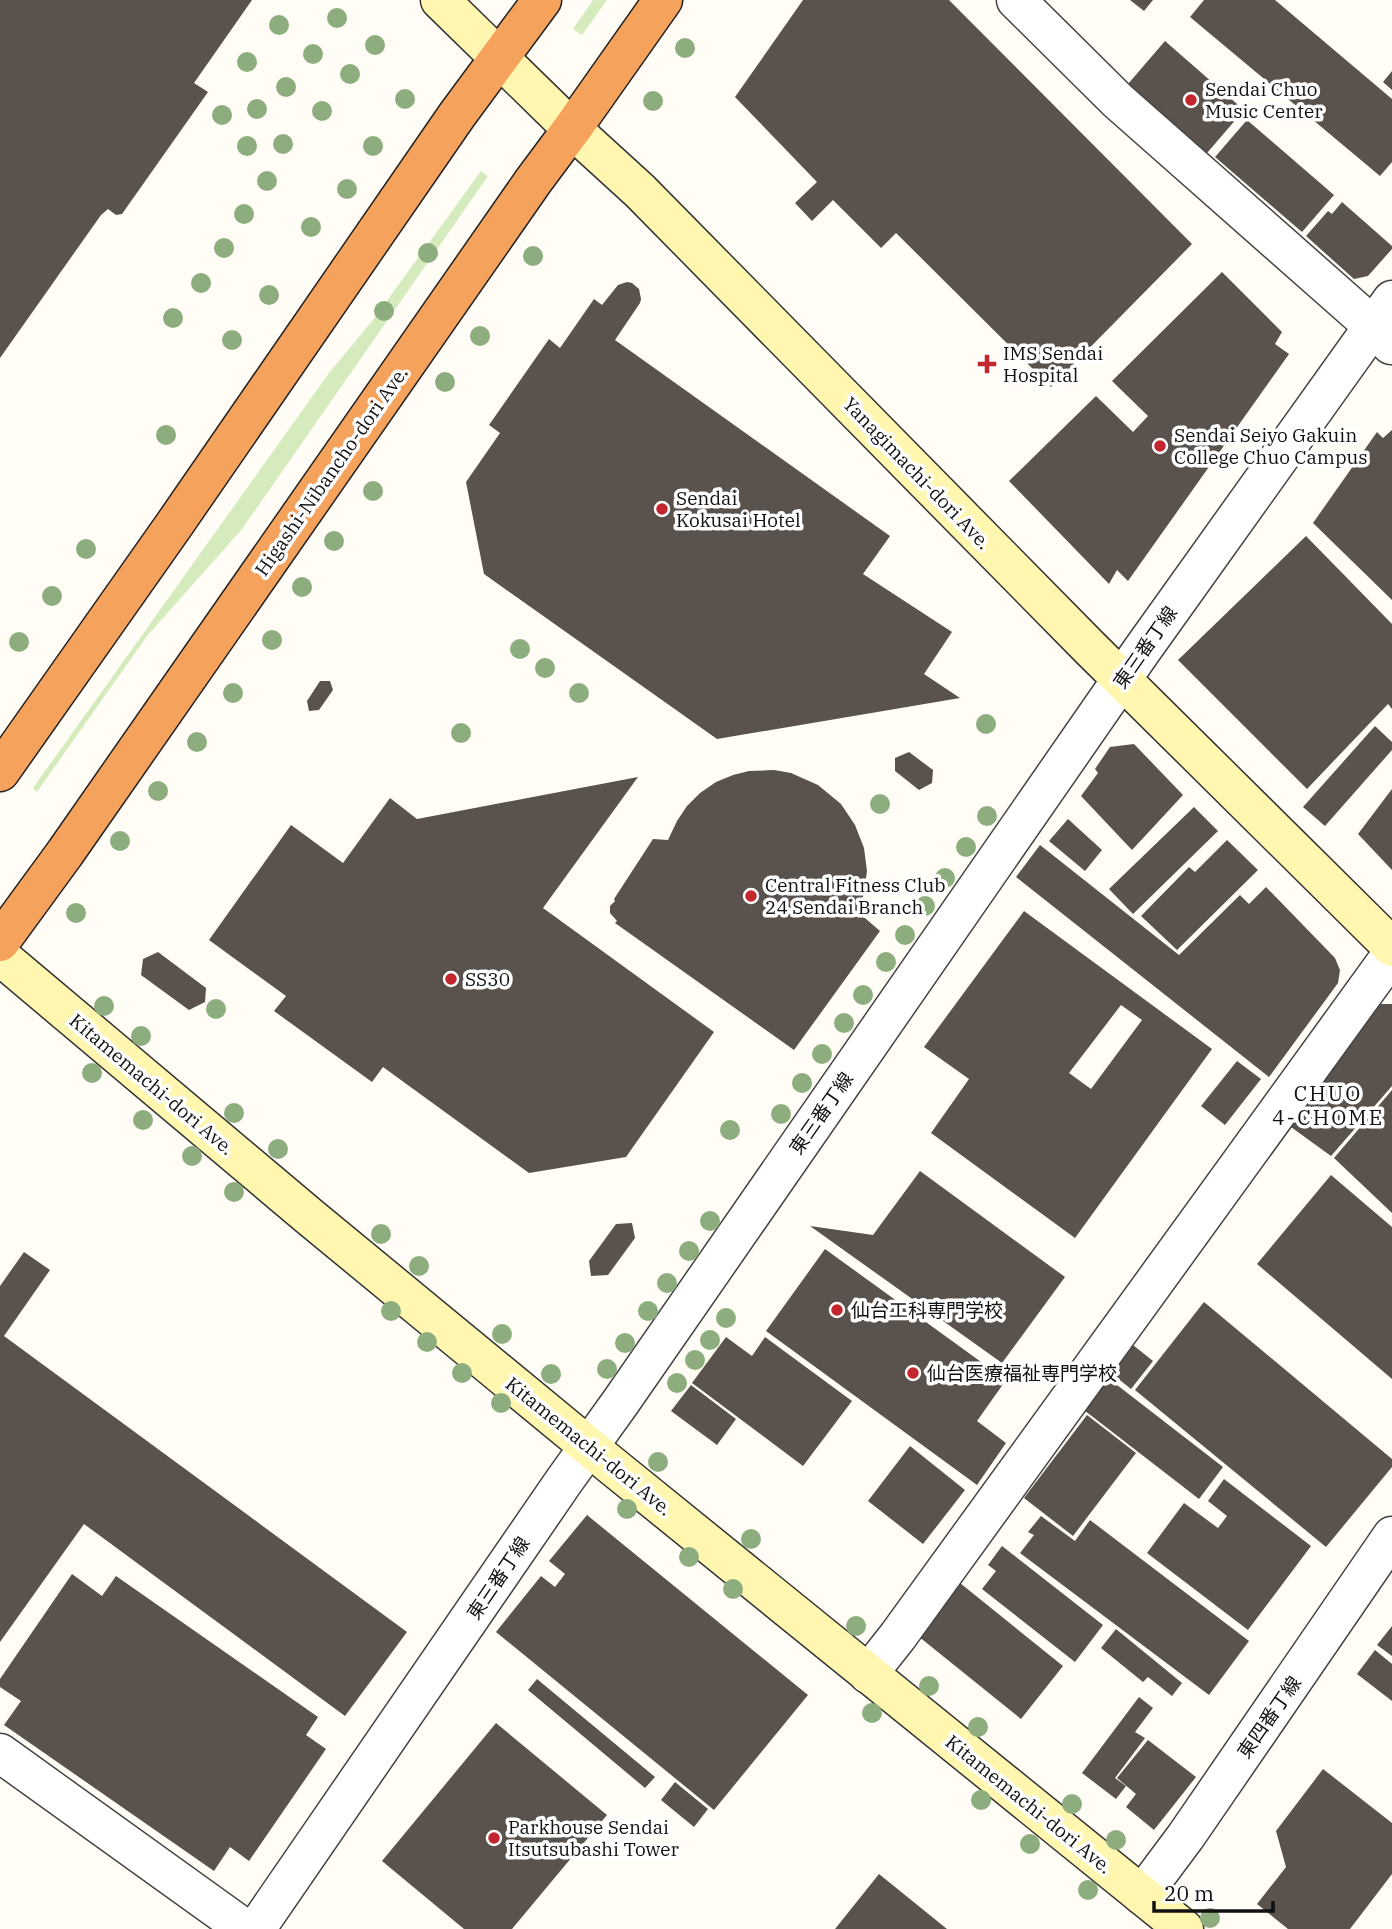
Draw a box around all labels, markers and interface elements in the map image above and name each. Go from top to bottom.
place label: Sendai Chuo Music Center [1205,77,1323,123]
marker: Sendai Chuo Music Center [1183,92,1199,108]
place label: IMS Sendai Hospital [1003,341,1103,387]
marker: IMS Sendai Hospital [977,354,997,374]
street label: Higashi-Nibancho-dori Ave. [249,362,413,580]
street label: Yanagimachi-dori Ave. [838,392,996,554]
place label: Sendai Seiyo Gakuin College Chuo Campus [1174,423,1368,469]
marker: Sendai Seiyo Gakuin College Chuo Campus [1152,438,1168,454]
place label: Sendai Kokusai Hotel [676,486,801,532]
marker: Sendai Kokusai Hotel [654,501,670,517]
street label: 東三番丁線 [1108,601,1182,693]
place label: Central Fitness Club 24 Sendai Branch [765,873,946,919]
marker: Central Fitness Club 24 Sendai Branch [743,888,759,904]
place label: SS30 [465,967,510,991]
marker: SS30 [443,971,459,987]
street label: Kitamemachi-dori Ave. [65,1008,239,1160]
street label: 東三番丁線 [784,1067,858,1159]
district label: CHUO 4-CHOME [1272,1079,1384,1131]
place label: 仙台工科専門学校 [851,1298,1003,1322]
marker: 仙台工科専門学校 [829,1302,845,1318]
place label: 仙台医療福祉専門学校 [927,1361,1117,1385]
marker: 仙台医療福祉専門学校 [905,1365,921,1381]
street label: Kitamemachi-dori Ave. [501,1371,677,1521]
street label: 東三番丁線 [461,1532,535,1624]
street label: 東四番丁線 [1232,1671,1306,1763]
street label: Kitamemachi-dori Ave. [941,1729,1117,1879]
place label: Parkhouse Sendai Itsutsubashi Tower [508,1815,679,1861]
marker: Parkhouse Sendai Itsutsubashi Tower [486,1830,502,1846]
scale bar [1154,1870,1273,1914]
text: 20 m [1164,1879,1214,1907]

